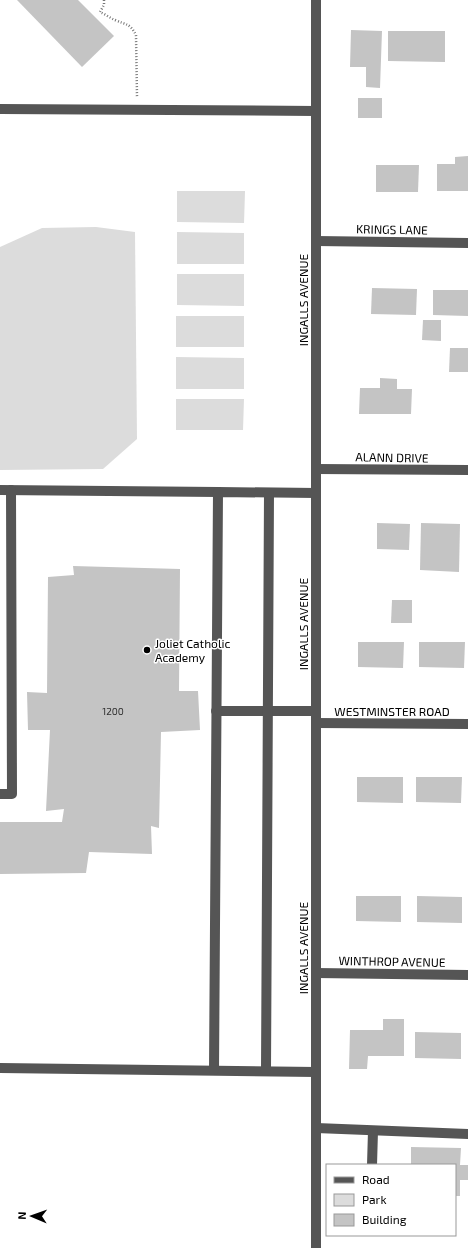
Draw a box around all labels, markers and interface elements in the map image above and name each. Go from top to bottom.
street label: KRINGS LANE [356,221,428,237]
street label: INGALLS AVENUE [296,254,310,346]
street label: ALANN DRIVE [355,449,429,465]
street label: INGALLS AVENUE [296,578,310,670]
place label: Joliet Catholic Academy [155,636,230,664]
marker: Joliet Catholic Academy [142,645,152,655]
street label: WESTMINSTER ROAD [334,704,450,718]
house number: 1200 [102,705,124,717]
street label: INGALLS AVENUE [296,902,310,994]
street label: WINTHROP AVENUE [338,953,446,969]
legend [326,1164,456,1236]
text: Road [362,1172,390,1186]
text: Park [362,1192,387,1206]
north arrow [12,1196,52,1236]
text: N [15,1211,28,1220]
text: Building [362,1212,407,1226]

